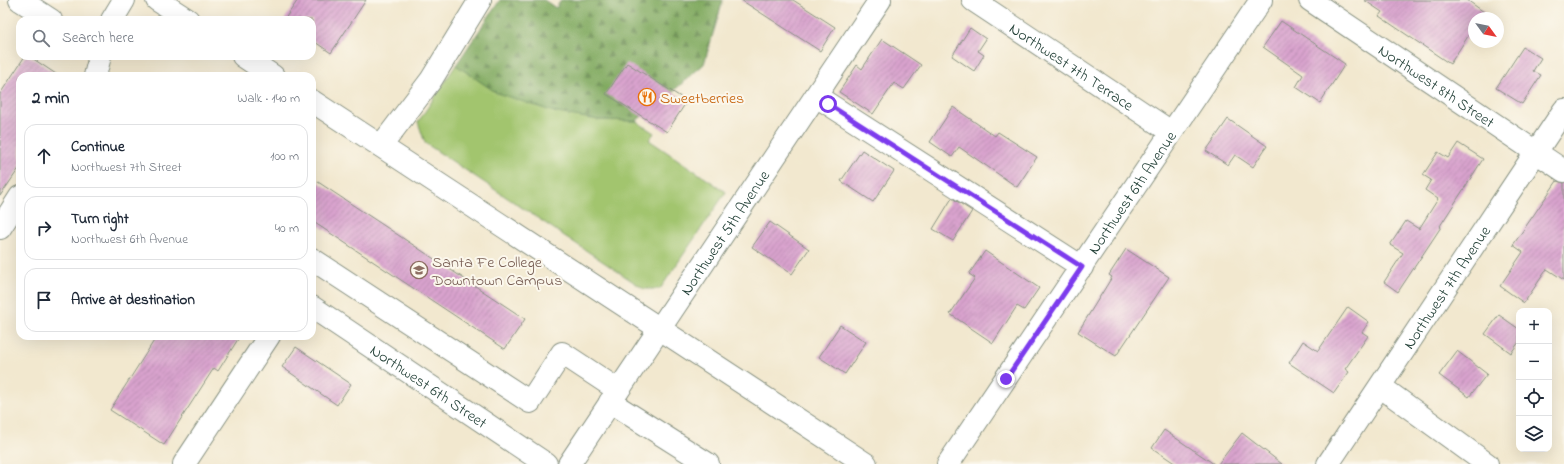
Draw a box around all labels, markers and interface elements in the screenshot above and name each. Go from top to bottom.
north arrow [1468,12,1504,48]
search box [16,16,316,60]
street label: Northwest 7th Terrace [1004,17,1139,118]
icon: search [30,27,52,49]
text: Search here [62,27,134,49]
street label: Northwest 8th Street [1373,39,1499,135]
text: 2 min [32,86,69,111]
restaurant icon: Sweetberries [637,87,657,107]
place label: Sweetberries [660,87,744,111]
text: Walk · 140 m [237,89,300,108]
route start [819,95,837,113]
street label: Northwest 6th Avenue [1083,126,1184,260]
text: Continue [71,136,125,158]
icon: ahead [33,145,55,167]
text: 100 m [270,147,299,166]
text: Northwest 7th Street [71,158,182,177]
street label: Northwest 5th Avenue [675,165,777,301]
text: Turn right [71,208,129,230]
icon: right [33,217,55,239]
text: 40 m [275,219,299,238]
street label: Northwest 7th Avenue [1398,221,1498,354]
text: Northwest 6th Avenue [71,230,188,249]
place label: Santa Fe College Downtown Campus [431,251,562,293]
school or university icon: Santa Fe College Downtown Campus [409,260,429,280]
icon: arrive [33,289,55,311]
text: Arrive at destination [71,289,195,311]
map controls [1516,308,1552,452]
button: + [1516,308,1552,344]
street label: Northwest 6th Street [364,339,492,436]
button: − [1516,344,1552,380]
route end [997,370,1015,388]
button: locate [1516,380,1552,416]
button: layers [1516,416,1552,452]

